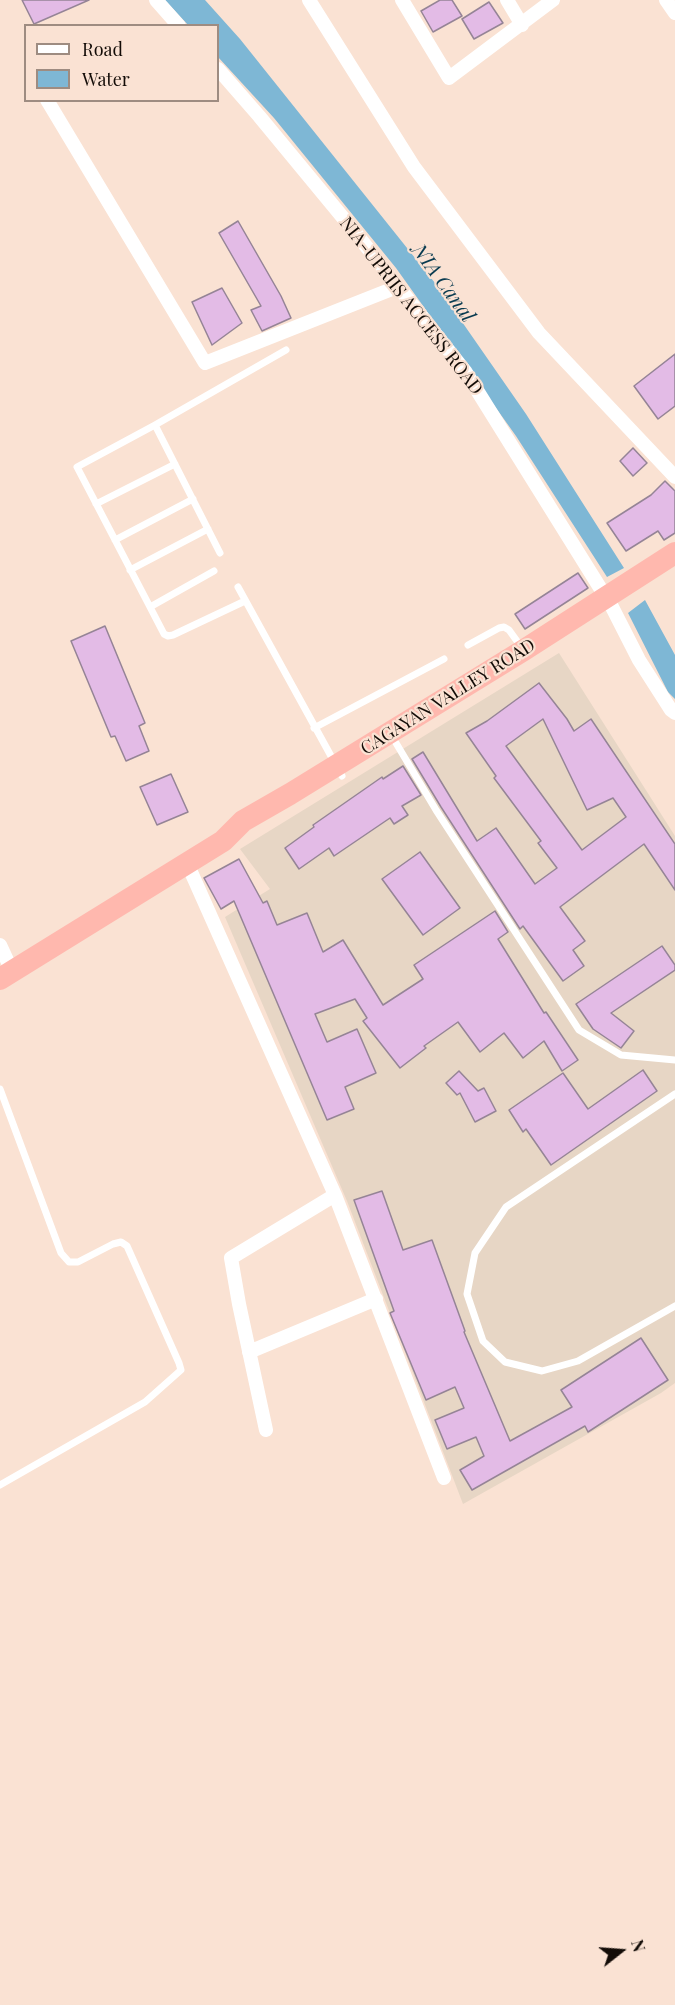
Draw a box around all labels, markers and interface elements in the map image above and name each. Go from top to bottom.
legend [24,24,219,102]
text: Road [82,37,123,61]
text: Water [82,67,130,91]
street label: NIA-UPRIIS ACCESS ROAD [335,213,487,399]
water label: NIA Canal [406,239,480,327]
street label: CAGAYAN VALLEY ROAD [357,634,539,760]
north arrow [591,1921,651,1981]
text: N [627,1937,650,1954]

